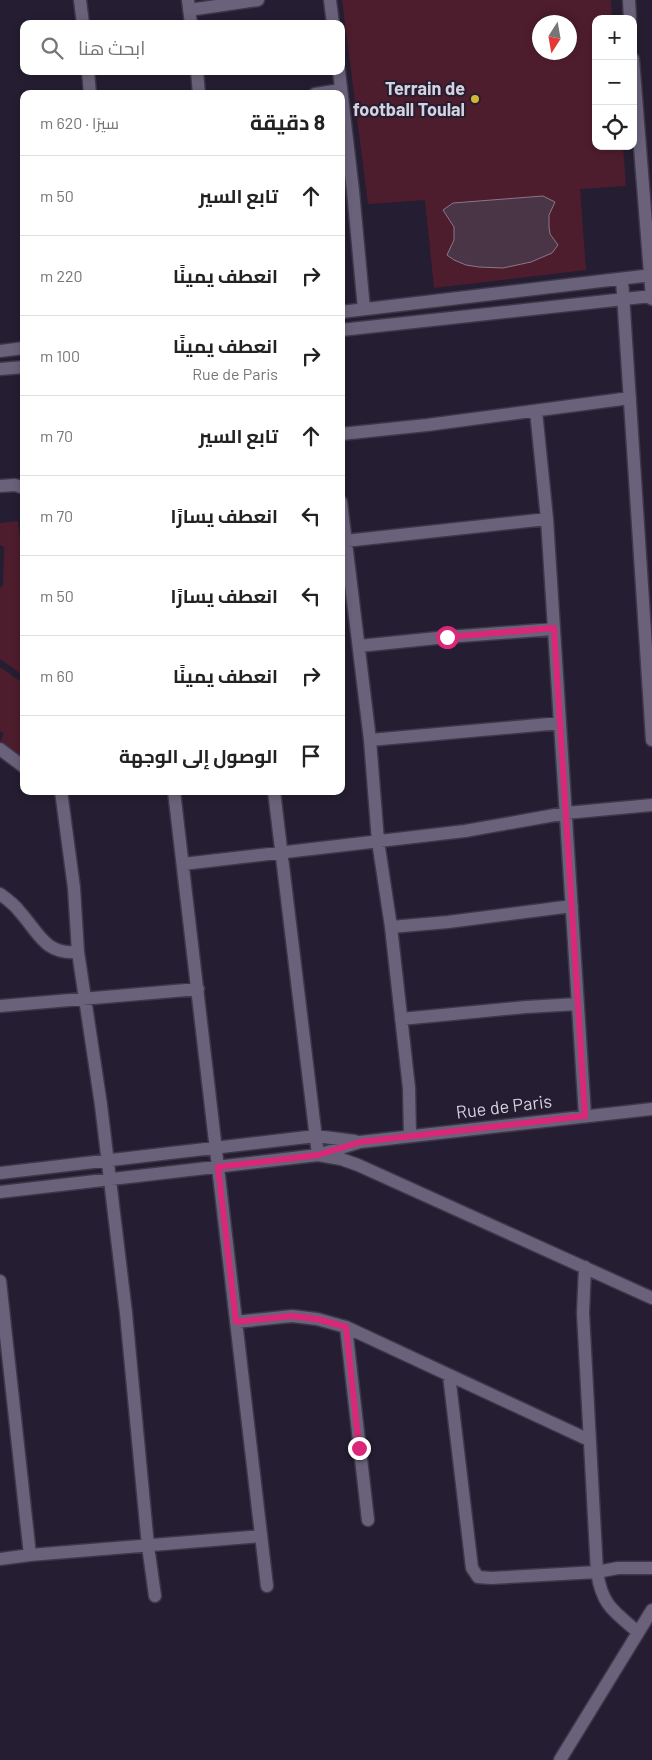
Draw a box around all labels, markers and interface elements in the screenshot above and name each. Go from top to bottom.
north arrow [532,15,577,60]
map controls [592,15,637,150]
button: + [592,15,637,60]
search box [20,20,345,75]
icon: search [38,34,66,62]
text: ابحث هنا [78,36,145,59]
button: − [592,60,637,105]
place label: Terrain de football Toulal [353,77,465,120]
marker: Terrain de football Toulal [469,93,481,105]
button: locate [592,105,637,150]
text: 8 دقيقة [250,109,325,134]
text: سيرًا · 620 m [40,113,119,132]
icon: ahead [297,182,325,210]
text: تابع السير [199,184,278,207]
text: 50 m [40,186,74,205]
icon: right [297,262,325,290]
text: انعطف يمينًا [173,264,278,287]
text: 220 m [40,266,83,285]
text: انعطف يمينًا [173,334,278,357]
icon: right [297,342,325,370]
text: 100 m [40,346,80,365]
text: Rue de Paris [192,364,278,383]
icon: ahead [297,422,325,450]
text: تابع السير [199,424,278,447]
text: 70 m [40,426,73,445]
icon: left [297,502,325,530]
text: انعطف يسارًا [171,504,278,527]
text: 70 m [40,506,73,525]
icon: left [297,582,325,610]
text: انعطف يسارًا [171,584,278,607]
text: 50 m [40,586,74,605]
route start [436,626,459,649]
icon: right [297,662,325,690]
text: انعطف يمينًا [173,664,278,687]
text: 60 m [40,666,74,685]
icon: arrive [297,742,325,770]
text: الوصول إلى الوجهة [119,744,278,767]
street label: Rue de Paris [455,1089,553,1123]
route end [348,1437,371,1460]

